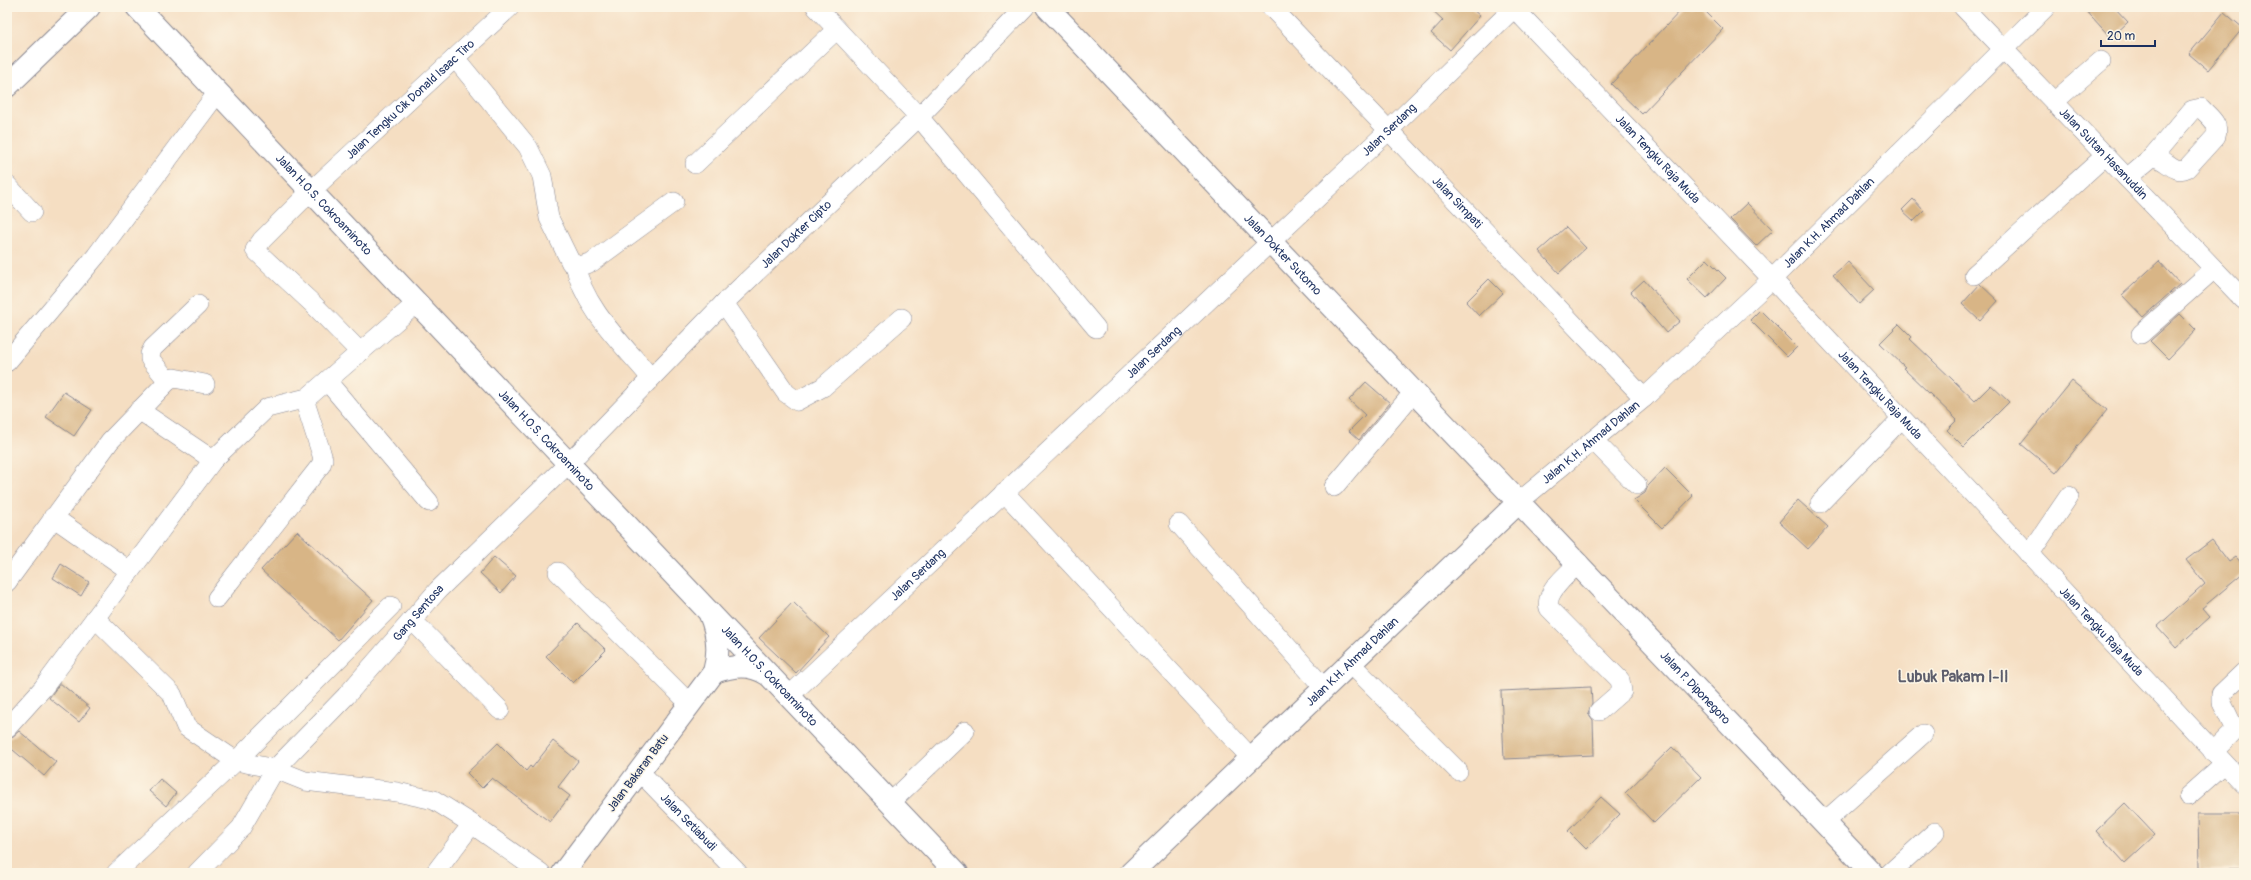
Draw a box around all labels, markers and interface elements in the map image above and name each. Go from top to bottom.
scale bar [2101,22,2155,48]
text: 20 m [2107,29,2136,44]
street label: Jalan Tengku Cik Donald Isaac Tiro [343,36,478,162]
street label: Jalan Serdang [1359,100,1419,159]
street label: Jalan Sultan Hasanuddin [2056,104,2151,203]
street label: Jalan Tengku Raja Muda [1612,112,1704,207]
street label: Jalan H.O.S. Cokroaminoto [272,151,376,259]
street label: Jalan Simpati [1429,173,1486,232]
street label: Jalan K.H. Ahmad Dahlan [1780,174,1878,271]
street label: Jalan Dokter Cipto [758,197,835,271]
street label: Jalan Dokter Sutomo [1241,211,1325,299]
street label: Jalan Serdang [1123,323,1184,382]
street label: Jalan Tengku Raja Muda [1835,347,1926,443]
street label: Jalan H.O.S. Cokroaminoto [495,386,598,494]
street label: Jalan K.H. Ahmad Dahlan [1539,397,1643,487]
street label: Jalan Serdang [887,545,948,604]
street label: Gang Sentosa [389,581,447,644]
street label: Jalan Tengku Raja Muda [2056,584,2147,679]
street label: Jalan K.H. Ahmad Dahlan [1303,614,1402,709]
street label: Jalan H.O.S. Cokroaminoto [718,622,821,730]
street label: Jalan P. Diponegoro [1657,648,1734,728]
district label: Lubuk Pakam I-II [1898,667,2008,687]
street label: Jalan Bakaran Batu [604,731,672,815]
street label: Jalan Setiabudi [657,790,720,854]

